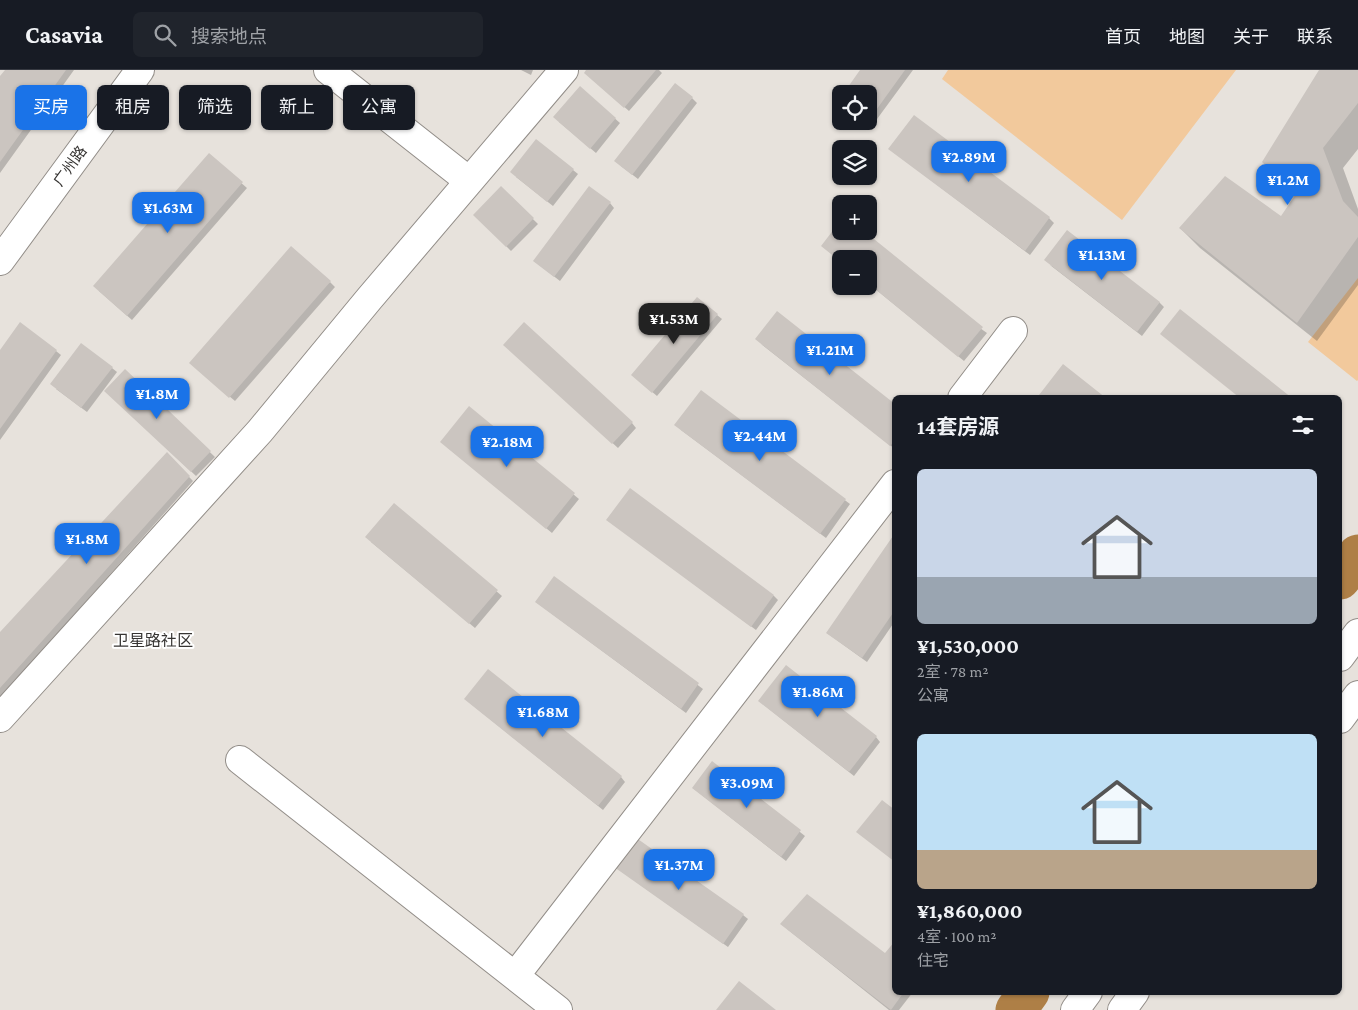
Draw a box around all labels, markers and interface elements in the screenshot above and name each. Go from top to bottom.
search box [133,12,483,57]
text: Casavia [25,21,103,48]
icon: search [151,21,179,49]
text: 搜索地点 [191,26,267,47]
text: 首页 [1105,27,1141,47]
text: 地图 [1169,27,1205,47]
text: 关于 [1233,27,1269,47]
text: 联系 [1297,27,1333,47]
chip: 买房 [15,85,87,130]
chip: 租房 [97,85,169,130]
chip: 筛选 [179,85,251,130]
chip: 新上 [261,85,333,130]
chip: 公寓 [343,85,415,130]
map controls [832,85,877,295]
button: locate [832,85,877,130]
button: layers [832,140,877,185]
pin: ¥2.89M [928,140,1010,183]
street label: 广州路 [49,143,90,189]
text: ¥2.89M [942,148,996,165]
pin: ¥1.2M [1253,164,1323,206]
text: ¥1.2M [1267,171,1309,188]
pin: ¥1.63M [127,191,209,234]
button: + [832,195,877,240]
text: ¥1.63M [143,199,193,216]
pin: ¥1.13M [1061,238,1143,281]
text: ¥1.13M [1078,246,1126,263]
button: − [832,250,877,295]
pin: ¥1.53M [633,302,715,345]
text: ¥1.53M [650,310,698,327]
pin: ¥1.21M [789,334,871,376]
text: ¥1.21M [806,341,854,358]
pin: ¥1.8M [122,378,192,420]
text: ¥1.8M [136,385,178,402]
icon: filters [1289,411,1317,439]
text: 14套房源 [917,415,999,439]
pin: ¥2.44M [719,420,801,462]
pin: ¥2.18M [466,426,548,468]
text: ¥2.44M [734,427,786,444]
text: ¥2.18M [482,433,532,450]
icon: home [1072,502,1162,592]
pin: ¥1.8M [52,522,122,565]
text: ¥1.8M [66,530,108,547]
district label: 卫星路社区 [113,632,193,649]
text: ¥1,530,000 [917,634,1019,658]
text: 2室 · 78 m² [917,663,989,680]
pin: ¥1.86M [777,676,859,718]
text: ¥1.86M [792,683,844,700]
text: 公寓 [917,687,949,704]
pin: ¥1.68M [502,696,584,738]
text: ¥1.68M [517,703,569,720]
pin: ¥3.09M [706,766,788,809]
icon: home [1072,767,1162,857]
text: ¥3.09M [721,774,773,791]
pin: ¥1.37M [638,848,720,891]
text: ¥1.37M [655,856,703,873]
text: ¥1,860,000 [917,899,1023,923]
text: 4室 · 100 m² [917,928,997,945]
text: 住宅 [917,952,949,969]

